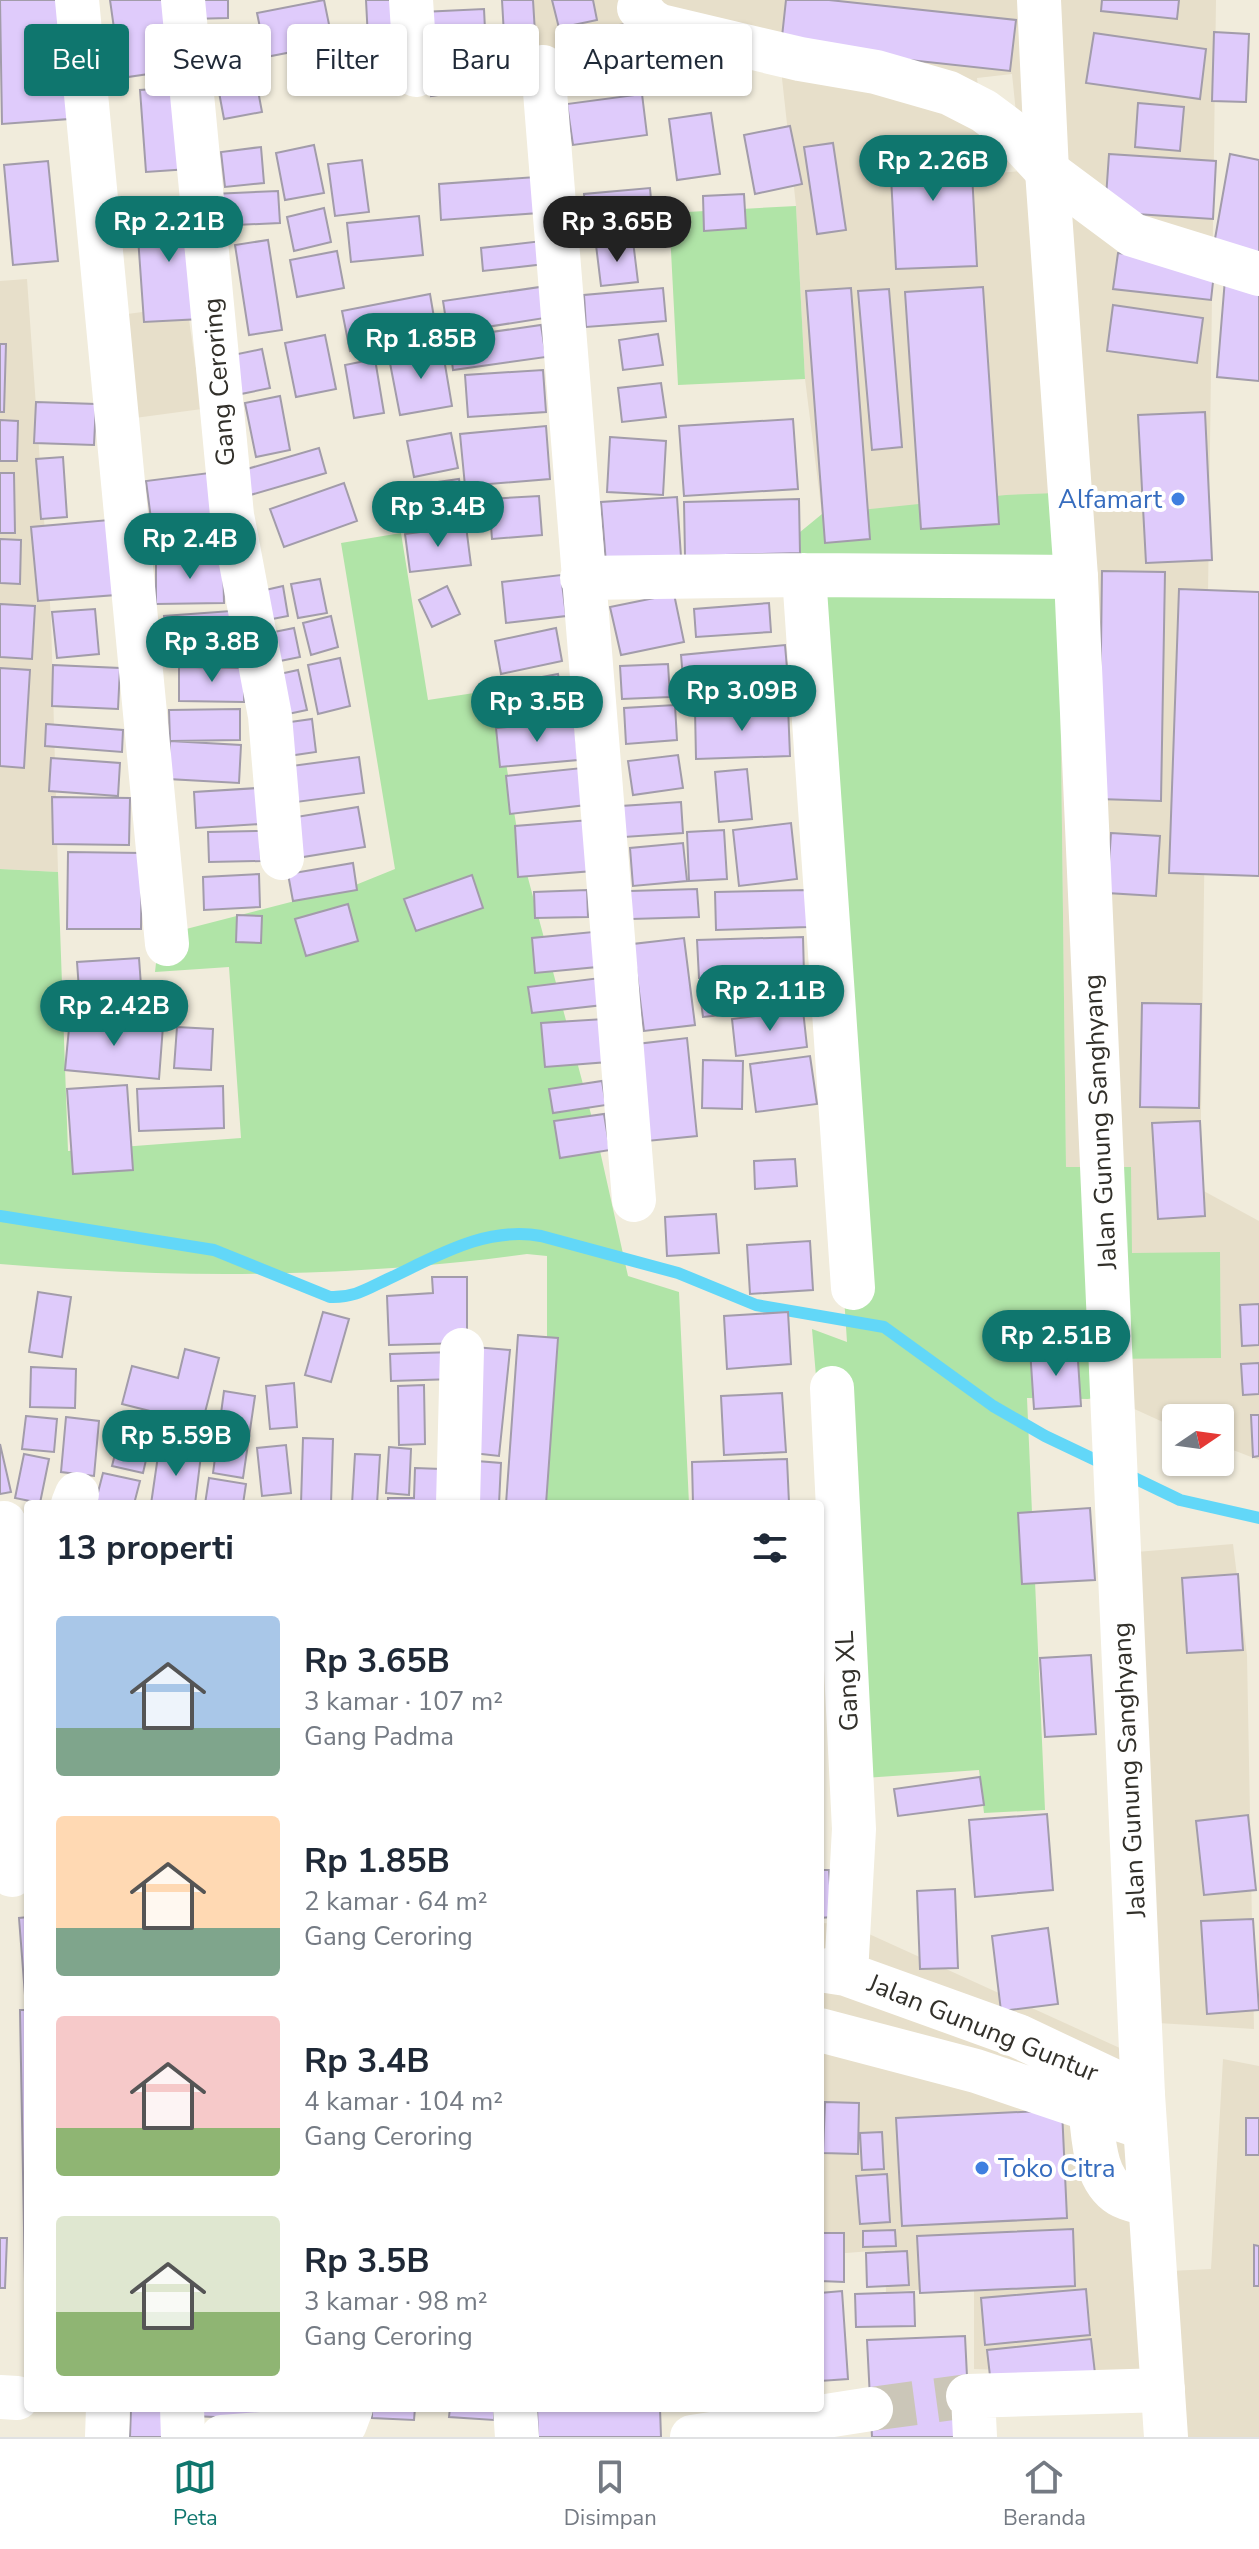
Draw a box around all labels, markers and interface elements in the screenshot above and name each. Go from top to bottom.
chip: Beli [24,24,129,96]
chip: Sewa [145,24,271,96]
chip: Filter [287,24,407,96]
chip: Baru [423,24,539,96]
chip: Apartemen [555,24,752,96]
pin: Rp 2.26B [850,135,1016,203]
text: Rp 2.26B [877,143,989,178]
pin: Rp 2.21B [86,196,252,264]
pin: Rp 3.65B [534,196,700,264]
text: Rp 2.21B [113,204,225,239]
text: Rp 3.65B [561,204,673,239]
street label: Gang Ceroring [194,296,244,468]
pin: Rp 1.85B [338,313,504,381]
text: Rp 1.85B [365,321,477,356]
pin: Rp 3.4B [364,481,512,549]
place label: Alfamart [1058,482,1163,517]
text: Rp 3.4B [390,489,486,524]
marker: Alfamart [1169,490,1187,508]
pin: Rp 2.4B [116,513,264,581]
text: Rp 2.4B [142,521,238,556]
pin: Rp 3.8B [138,616,286,684]
text: Rp 3.8B [164,624,260,659]
pin: Rp 3.09B [659,665,825,733]
text: Rp 3.09B [686,673,798,708]
pin: Rp 3.5B [463,676,611,744]
text: Rp 3.5B [489,684,585,719]
pin: Rp 2.11B [687,965,853,1033]
text: Rp 2.11B [714,973,826,1008]
street label: Jalan Gunung Sanghyang [1075,973,1125,1272]
pin: Rp 2.42B [31,980,197,1048]
text: Rp 2.42B [58,988,170,1023]
pin: Rp 2.51B [973,1310,1139,1378]
text: Rp 2.51B [1000,1318,1112,1353]
north arrow [1162,1404,1234,1476]
map controls [1162,1404,1234,1476]
pin: Rp 5.59B [93,1410,259,1478]
text: Rp 5.59B [120,1418,232,1453]
text: 13 properti [56,1525,234,1571]
icon: filters [748,1526,792,1570]
street label: Jalan Gunung Sanghyang [1104,1621,1154,1920]
street label: Gang XL [827,1630,867,1732]
text: Rp 3.65B [304,1638,450,1684]
icon: home [120,1648,216,1744]
text: 3 kamar · 107 m² [304,1684,503,1719]
text: Gang Padma [304,1719,454,1754]
text: Rp 1.85B [304,1838,450,1884]
icon: home [120,1848,216,1944]
text: 2 kamar · 64 m² [304,1884,488,1919]
text: Gang Ceroring [304,1919,473,1954]
street label: Jalan Gunung Guntur [862,1965,1104,2091]
text: Rp 3.4B [304,2038,430,2084]
icon: home [120,2048,216,2144]
text: 4 kamar · 104 m² [304,2084,503,2119]
text: Gang Ceroring [304,2119,473,2154]
place label: Toko Citra [998,2151,1116,2186]
marker: Toko Citra [973,2159,991,2177]
text: Rp 3.5B [304,2238,430,2284]
icon: home [120,2248,216,2344]
text: 3 kamar · 98 m² [304,2284,488,2319]
text: Gang Ceroring [304,2319,473,2354]
tab: Peta [173,2455,218,2533]
tab: Disimpan [564,2455,657,2533]
tab: Beranda [1003,2455,1086,2533]

